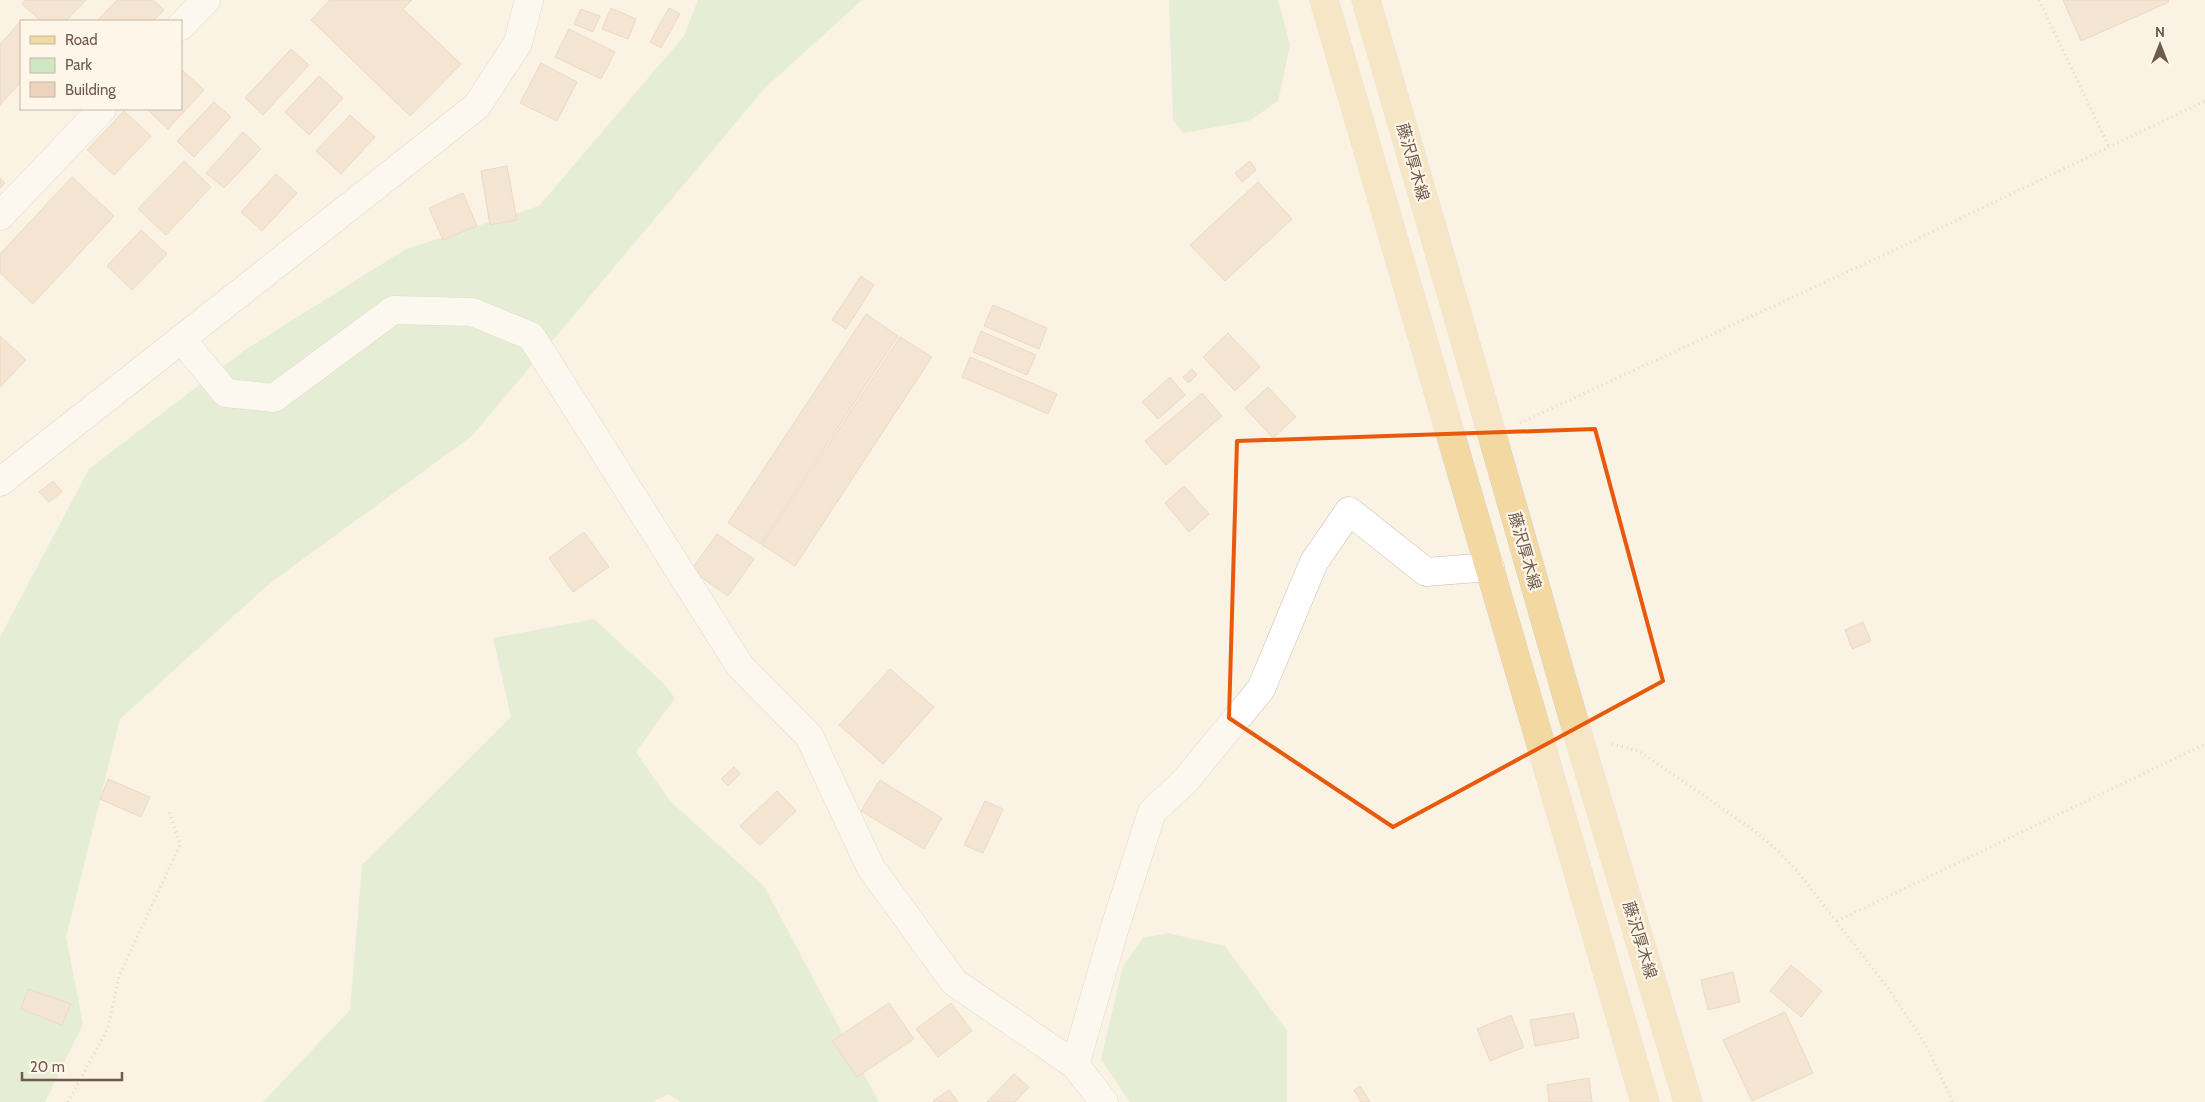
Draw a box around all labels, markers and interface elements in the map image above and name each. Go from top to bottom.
legend [20,20,182,110]
north arrow [2135,20,2185,70]
text: N [2155,23,2165,41]
text: Road [65,31,98,49]
text: Park [65,56,92,74]
text: Building [65,81,116,99]
street label: 藤沢厚木線 [1393,121,1433,203]
street label: 藤沢厚木線 [1505,510,1545,592]
street label: 藤沢厚木線 [1619,899,1661,981]
scale bar [22,1050,122,1082]
text: 20 m [30,1058,65,1076]

